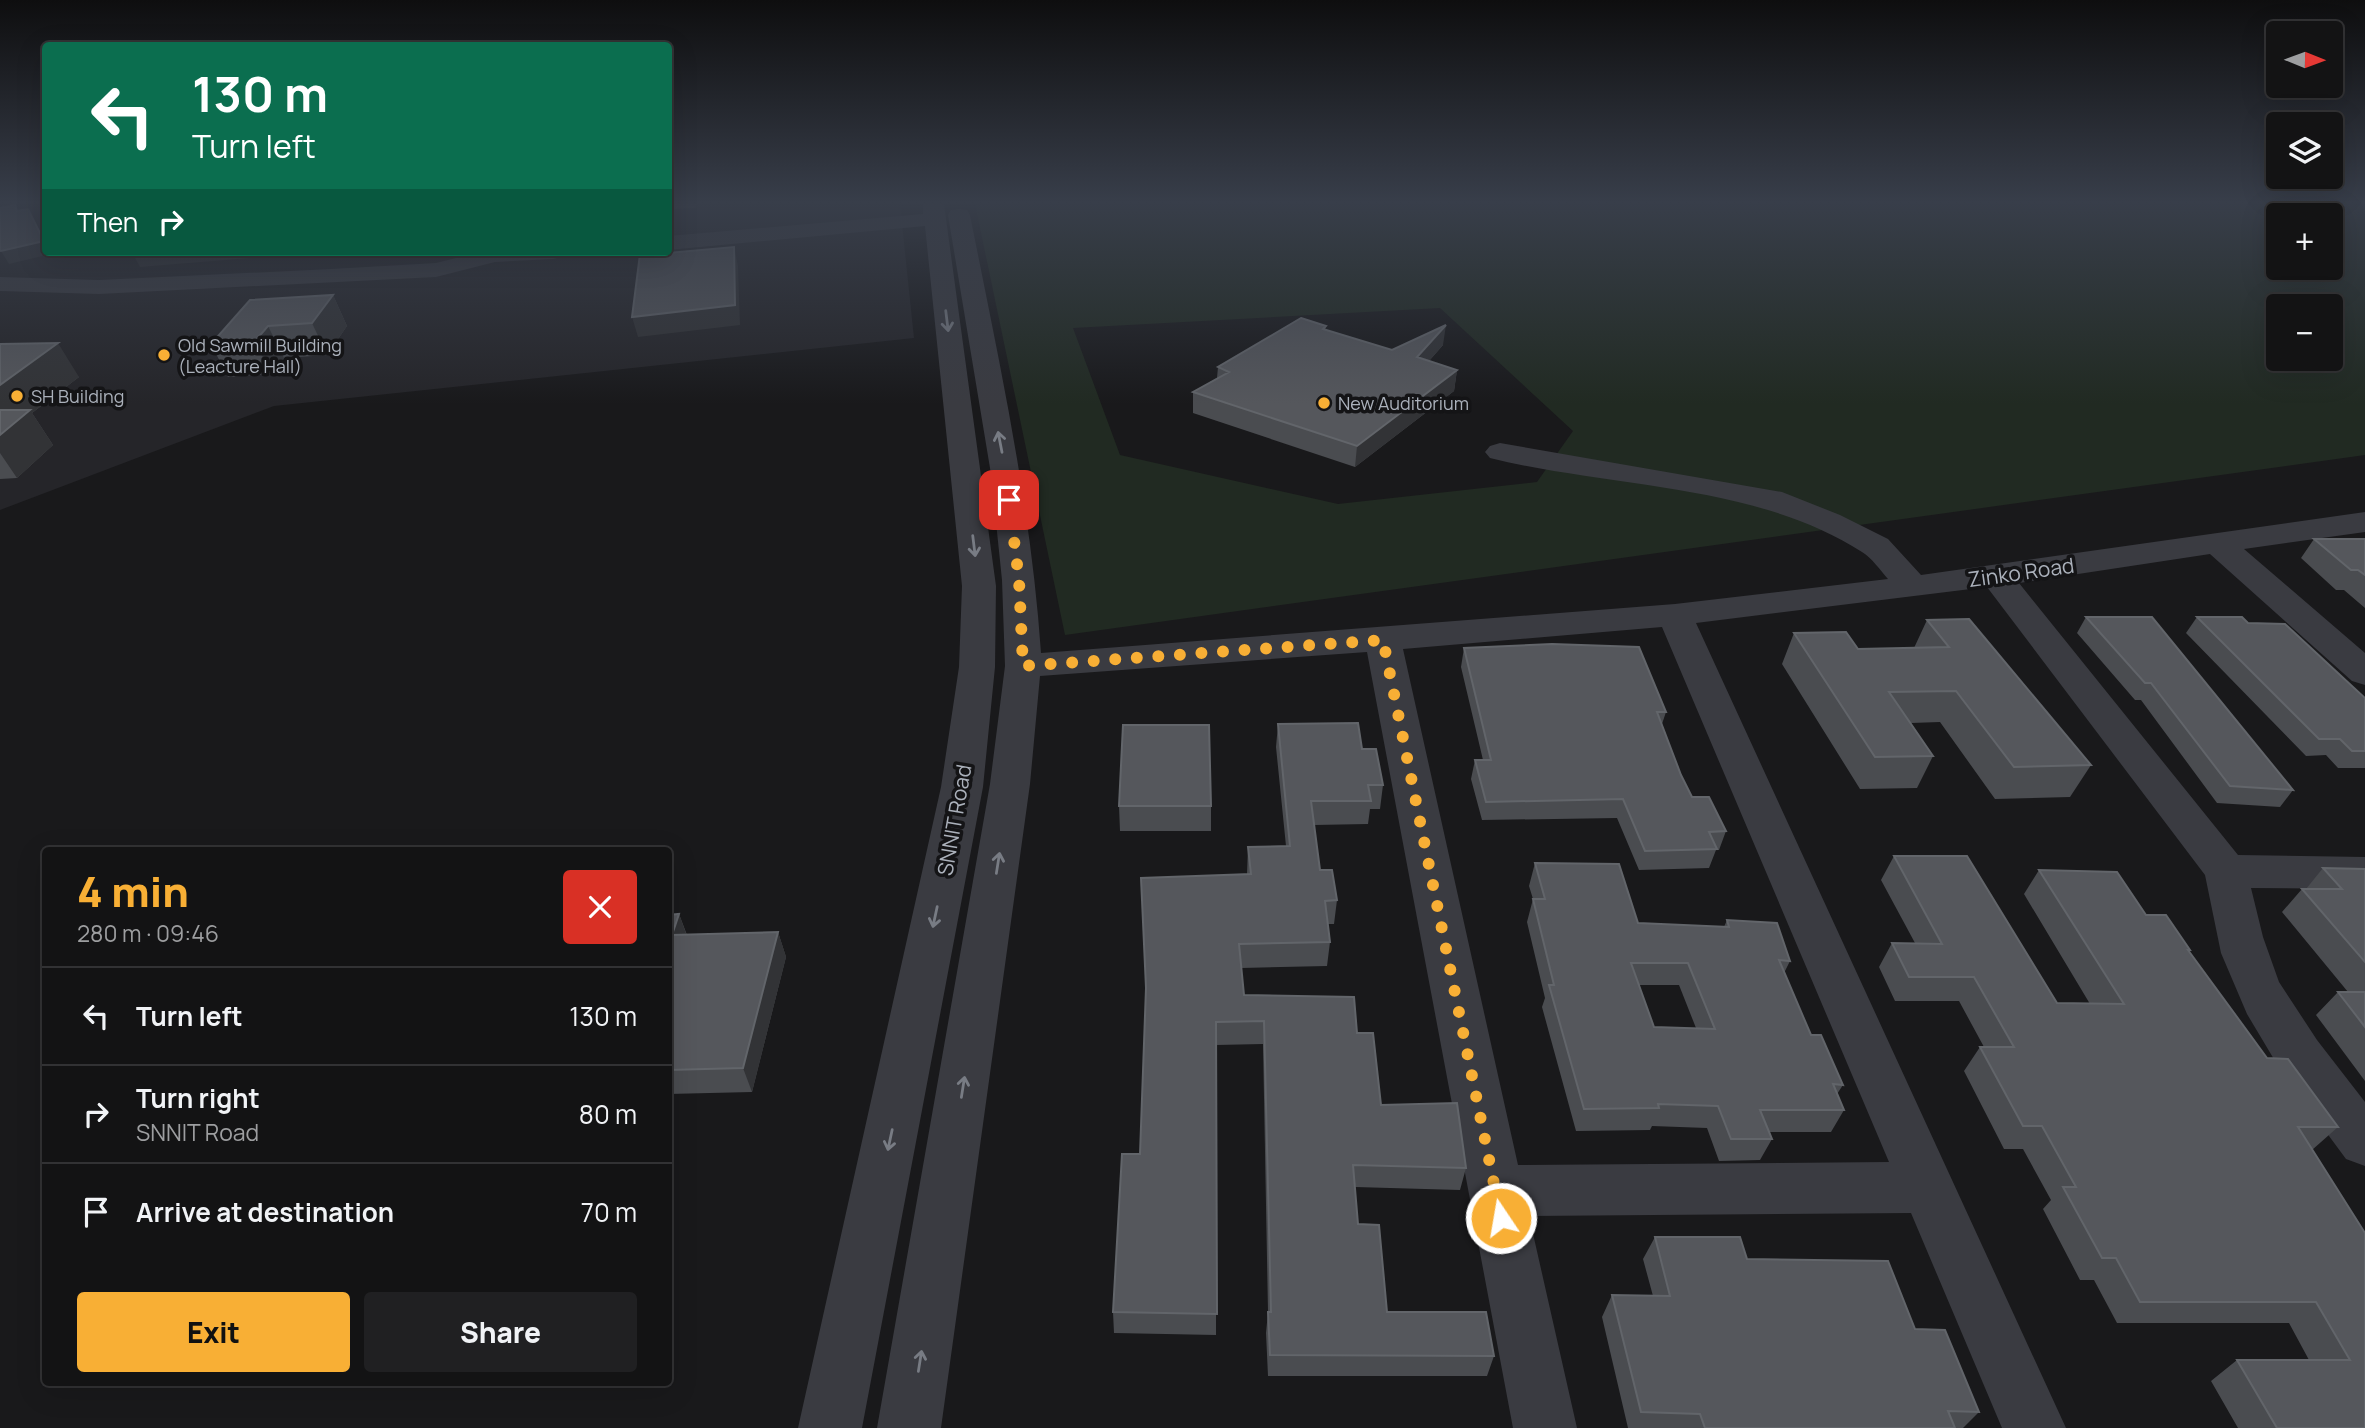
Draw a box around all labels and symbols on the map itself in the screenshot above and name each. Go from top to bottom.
north arrow [2266,21,2343,98]
one-way arrow [941,309,954,331]
place label: Old Sawmill Building (Leacture Hall) [178,333,342,378]
marker: Old Sawmill Building (Leacture Hall) [156,347,172,363]
place label: SH Building [31,384,124,408]
marker: SH Building [9,388,25,404]
place label: New Auditorium [1338,391,1469,415]
marker: New Auditorium [1316,395,1332,411]
one-way arrow [993,431,1006,454]
pin [979,470,1039,530]
one-way arrow [968,535,981,557]
street label: Zinko Road [1966,551,2076,593]
street label: SNNIT Road [930,762,978,878]
one-way arrow [992,852,1005,875]
one-way arrow [928,905,942,928]
one-way arrow [957,1077,970,1099]
one-way arrow [882,1128,896,1151]
position arrow [1464,1181,1538,1255]
one-way arrow [914,1350,927,1372]

